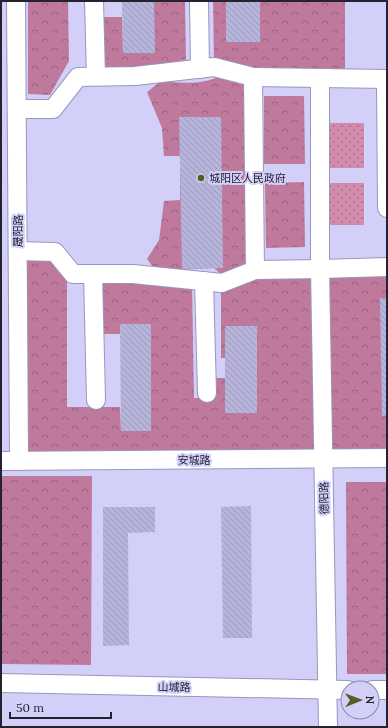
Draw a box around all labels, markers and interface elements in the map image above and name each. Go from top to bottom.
place label: 城阳区人民政府 [209,171,286,185]
marker: 城阳区人民政府 [196,173,206,183]
street label: 晟阳路 [11,215,25,248]
street label: 安城路 [178,453,211,467]
street label: 德阳路 [317,481,331,515]
street label: 山城路 [157,680,191,694]
north arrow [340,680,380,720]
scale bar [10,694,111,720]
text: N [363,695,377,705]
text: 50 m [16,700,44,715]

